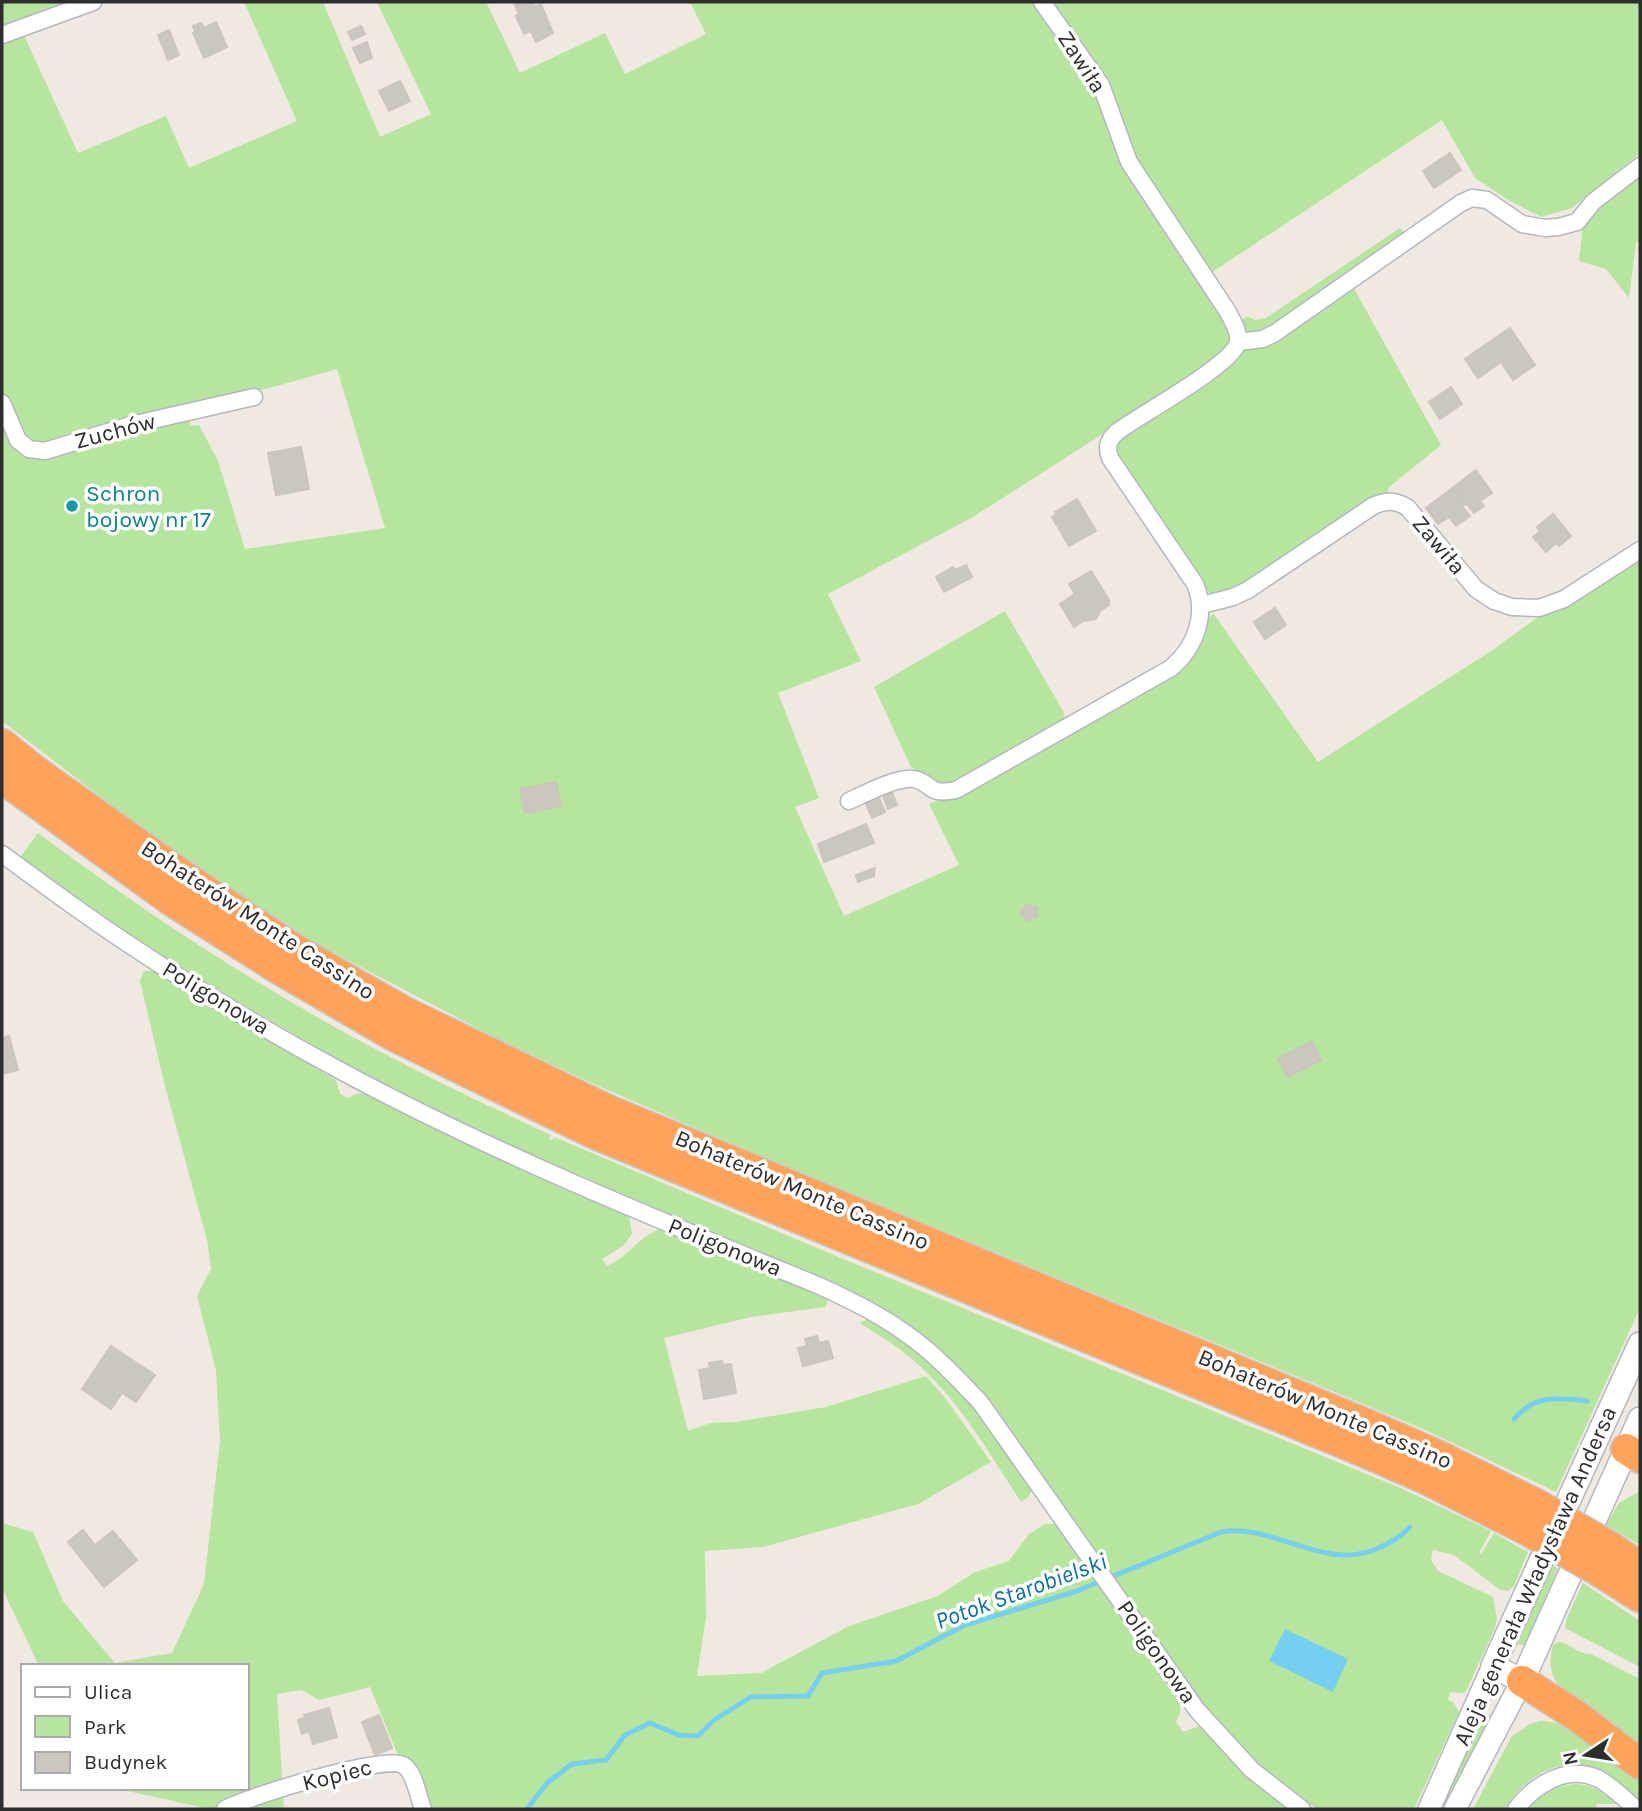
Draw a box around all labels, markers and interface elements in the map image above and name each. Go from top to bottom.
street label: Zawiła [1052,26,1112,98]
street label: Zuchów [72,407,159,455]
place label: Schron bojowy nr 17 [86,480,211,533]
marker: Schron bojowy nr 17 [64,498,80,514]
street label: Zawiła [1407,510,1471,580]
street label: Bohaterów Monte Cassino [136,834,380,1006]
street label: Poligonowa [158,956,274,1040]
street label: Bohaterów Monte Cassino [671,1124,933,1256]
street label: Poligonowa [664,1212,786,1282]
street label: Bohaterów Monte Cassino [1194,1343,1456,1475]
street label: Aleja generała Władysława Andersa [1448,1402,1622,1750]
water label: Potok Starobielski [931,1547,1111,1635]
street label: Poligonowa [1112,1595,1202,1709]
legend [21,1664,248,1790]
text: Ulica [84,1680,132,1704]
text: Park [84,1715,127,1739]
north arrow [1551,1720,1621,1790]
text: N [1558,1749,1583,1767]
text: Budynek [84,1750,167,1774]
street label: Kopiec [300,1753,374,1797]

